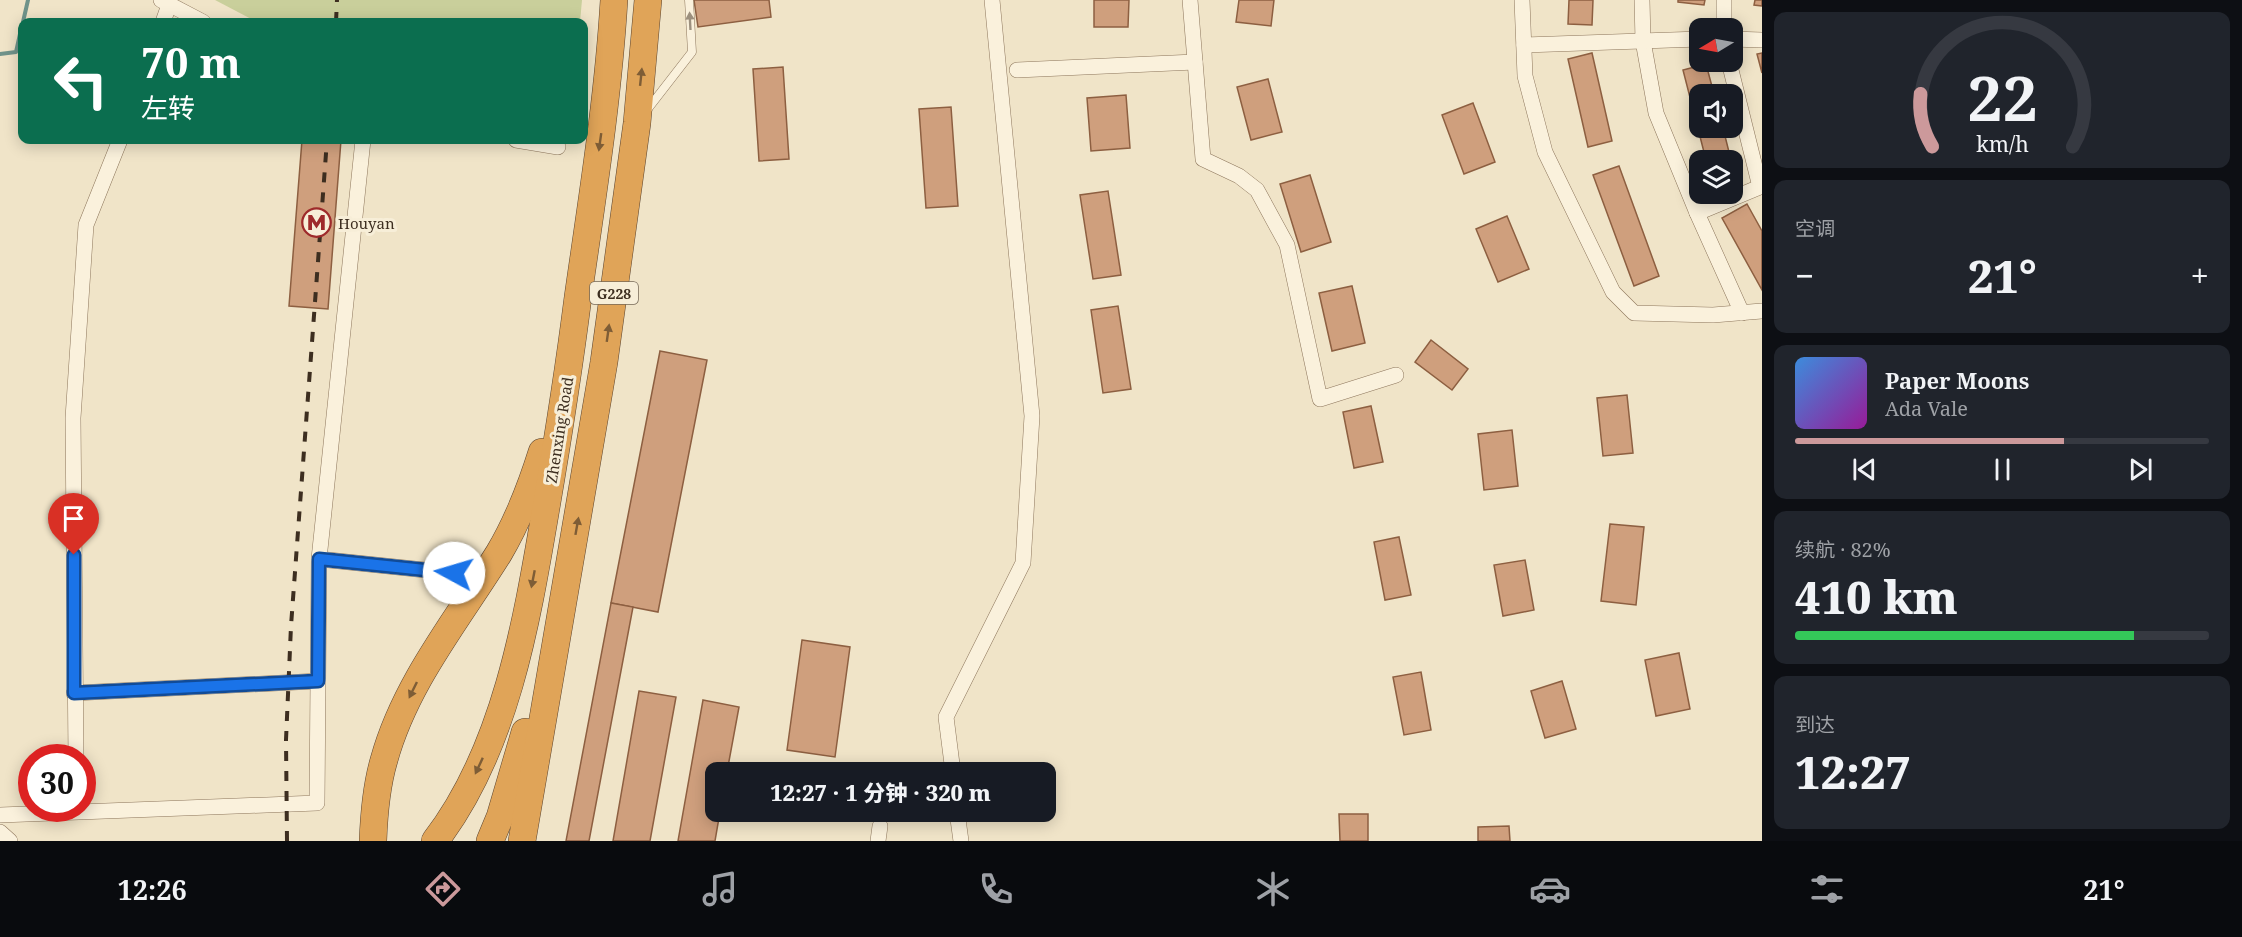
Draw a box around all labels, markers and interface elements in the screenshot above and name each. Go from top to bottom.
one-way arrow [686,12,695,31]
north arrow [1689,18,1743,72]
map controls [1689,18,1743,204]
text: 70 m [141,33,241,90]
icon: left [42,42,120,120]
text: 22 [1967,54,2037,139]
one-way arrow [637,68,646,87]
button: sound [1689,84,1743,138]
text: 左转 [141,89,195,126]
text: km/h [1976,129,2029,158]
one-way arrow [595,132,604,151]
button: layers [1689,150,1743,204]
metro station icon: Houyan [301,207,333,239]
place label: Houyan [338,213,395,233]
text: 空调 [1795,215,1835,242]
text: 21° [1968,245,2037,306]
text: − [1795,253,1814,298]
text: + [2191,253,2209,298]
road number: G228 [590,282,638,304]
one-way arrow [604,324,613,343]
text: Paper Moons [1885,365,2029,395]
street label: Zhenxing Road [541,375,577,485]
text: Ada Vale [1885,395,1968,422]
icon: previous [1848,453,1881,486]
icon: pause [1986,453,2019,486]
icon: next [2124,453,2157,486]
pin [48,493,99,555]
icon: arrive [57,502,90,535]
one-way arrow [573,516,582,535]
text: 续航 · 82% [1795,536,1891,563]
position arrow [422,541,486,605]
text: 410 km [1795,566,1958,627]
one-way arrow [528,570,537,589]
one-way arrow [409,681,418,698]
text: 到达 [1795,711,1835,738]
text: 12:27 [1795,741,1911,802]
speed limit sign: 30 [18,744,96,822]
one-way arrow [474,757,483,774]
text: 12:27 · 1 分钟 · 320 m [770,777,991,807]
icon: directions [422,868,464,910]
icon: music [699,868,741,910]
icon: phone [975,868,1017,910]
icon: climate [1252,868,1294,910]
icon: car [1529,868,1571,910]
icon: filters [1806,868,1848,910]
text: 12:26 [117,871,187,908]
text: 21° [2083,871,2124,908]

